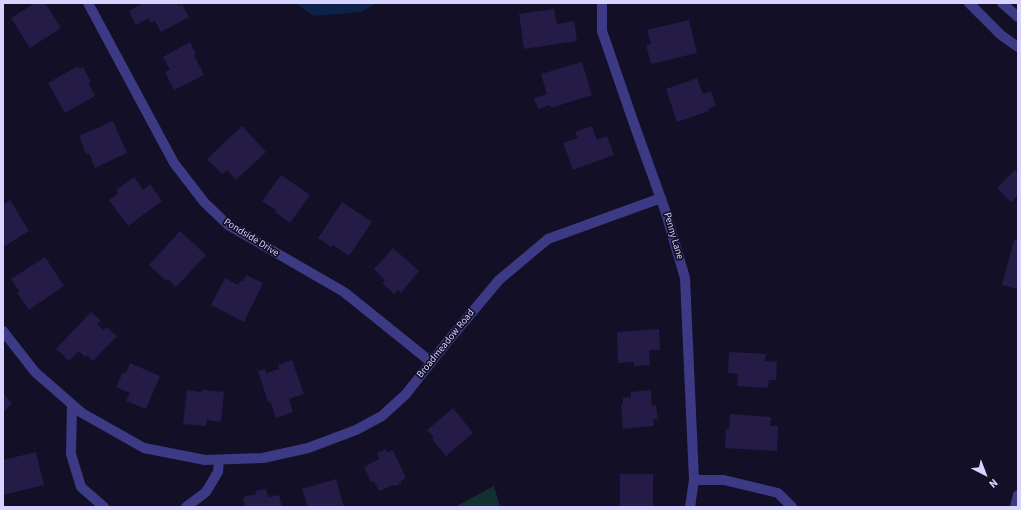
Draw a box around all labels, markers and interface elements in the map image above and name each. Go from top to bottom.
street label: Penny Lane [661,211,685,261]
street label: Pondside Drive [221,216,281,260]
street label: Broadmeadow Road [415,307,477,381]
north arrow [965,454,1005,494]
text: N [986,475,1001,491]

